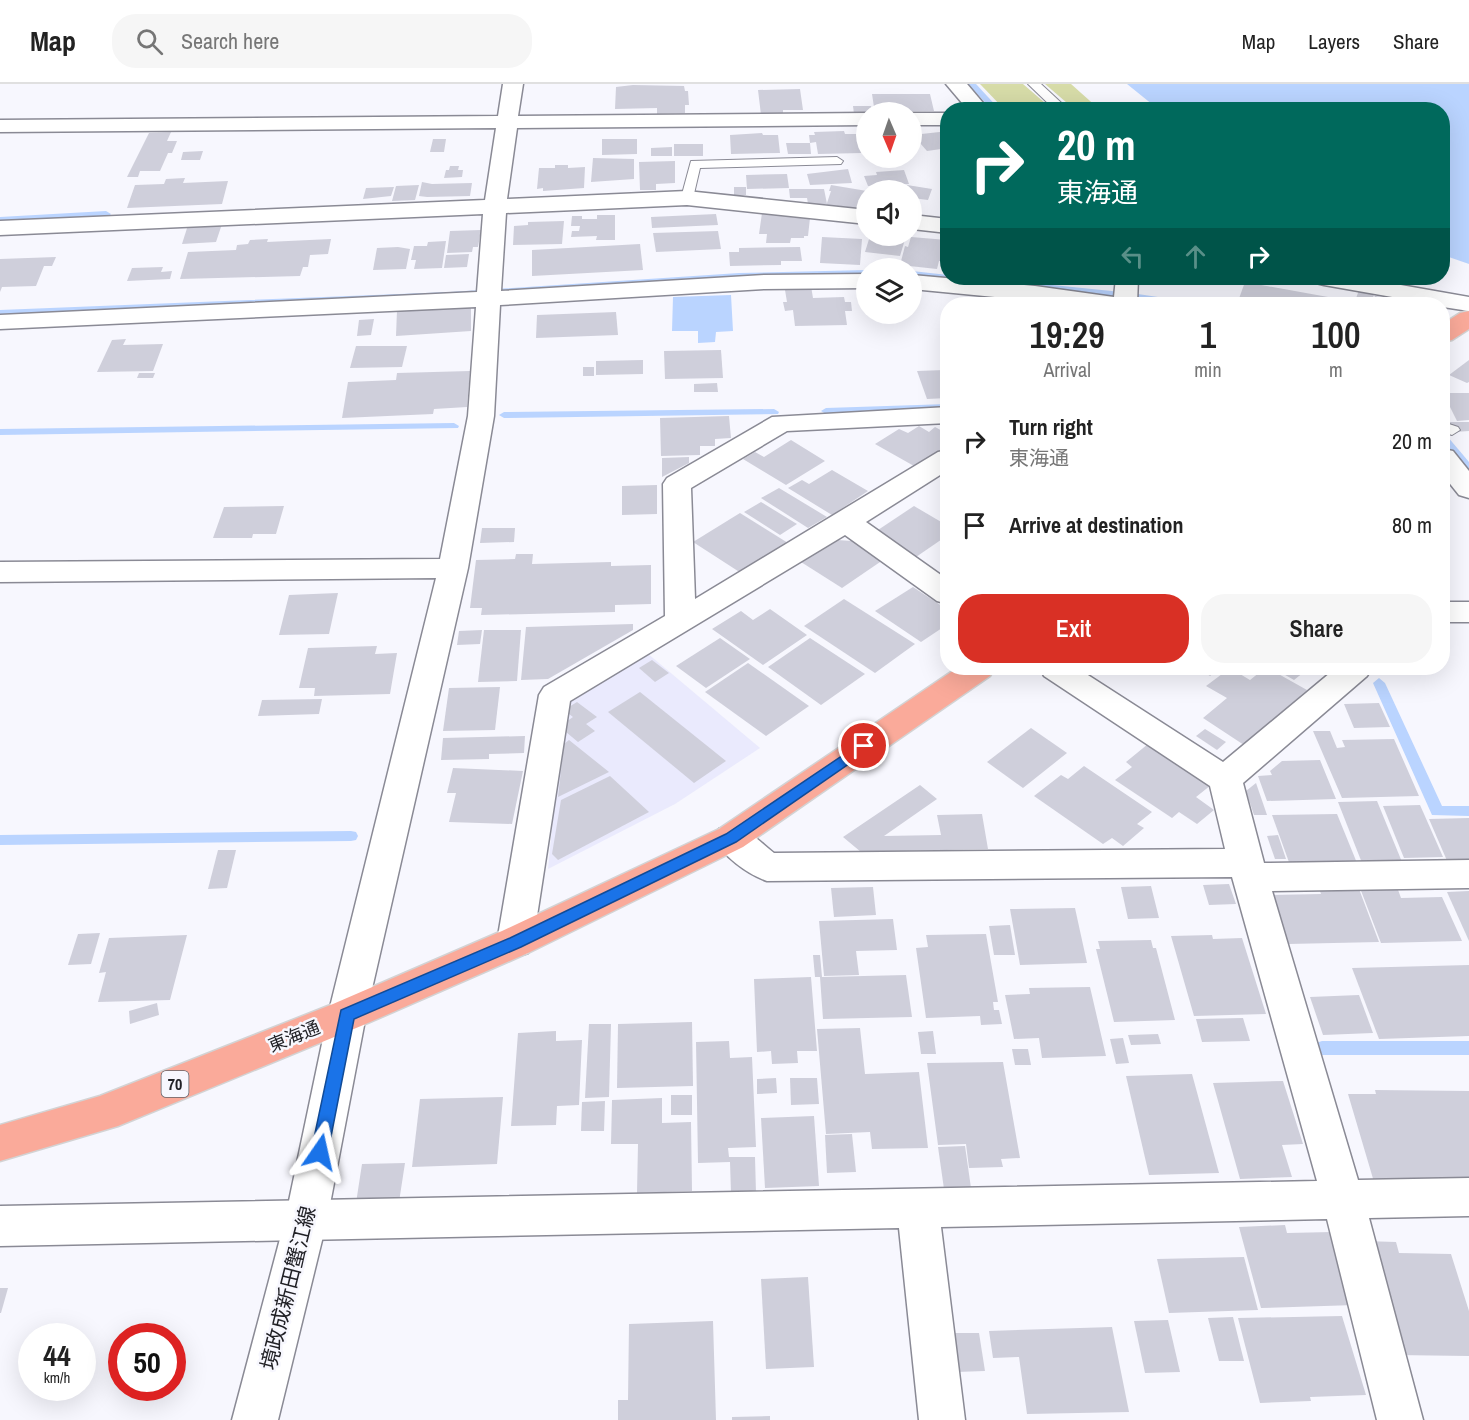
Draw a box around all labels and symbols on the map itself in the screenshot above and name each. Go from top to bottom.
north arrow [856,102,922,168]
pin [838,720,889,771]
street label: 東海通 [264,1014,324,1058]
road number: 70 [162,1071,188,1097]
position arrow [288,1120,352,1184]
street label: 境政成新田蟹江線 [254,1203,322,1373]
speed limit sign: 50 [108,1323,186,1401]

